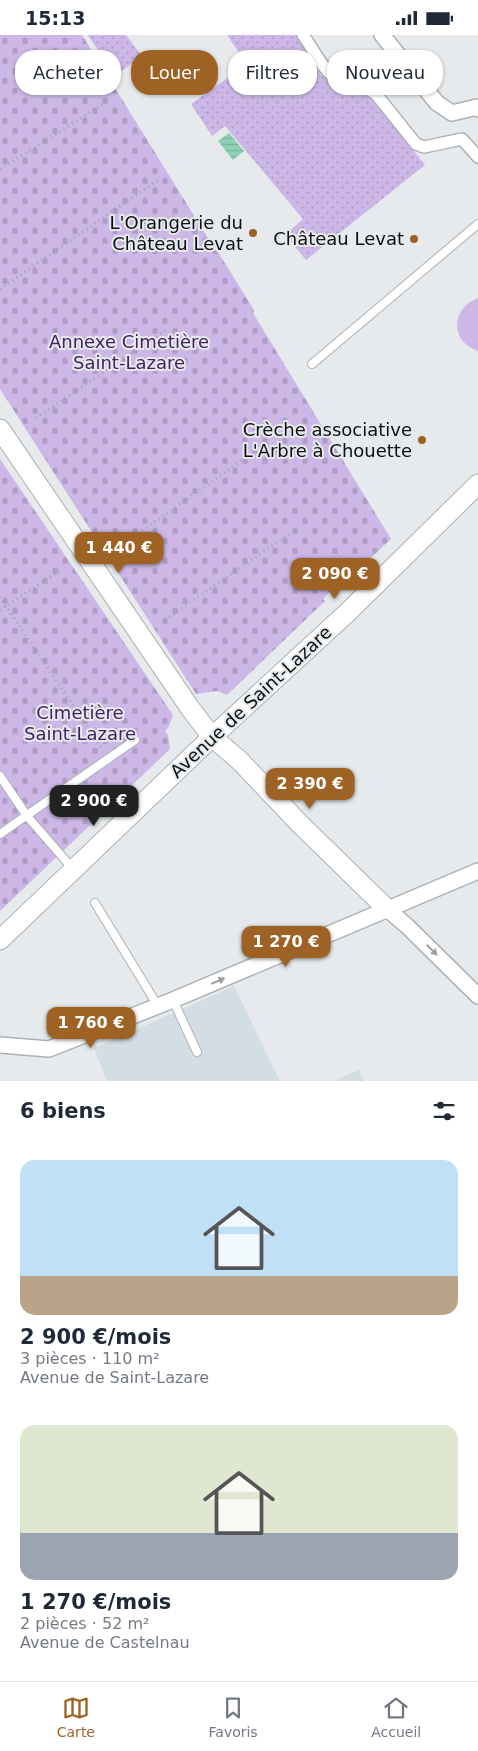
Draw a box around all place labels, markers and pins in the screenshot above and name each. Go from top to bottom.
place label: L'Orangerie du Château Levat [109,212,243,254]
marker: L'Orangerie du Château Levat [247,227,259,239]
place label: Château Levat [273,228,404,249]
marker: Château Levat [408,233,420,245]
place label: Crèche associative L'Arbre à Chouette [243,419,412,461]
marker: Crèche associative L'Arbre à Chouette [416,434,428,446]
pin: 1 440 € [73,531,165,574]
pin: 2 090 € [289,557,381,600]
pin: 2 390 € [264,767,356,810]
pin: 2 900 € [48,785,140,827]
pin: 1 270 € [240,925,332,968]
pin: 1 760 € [45,1007,137,1049]

